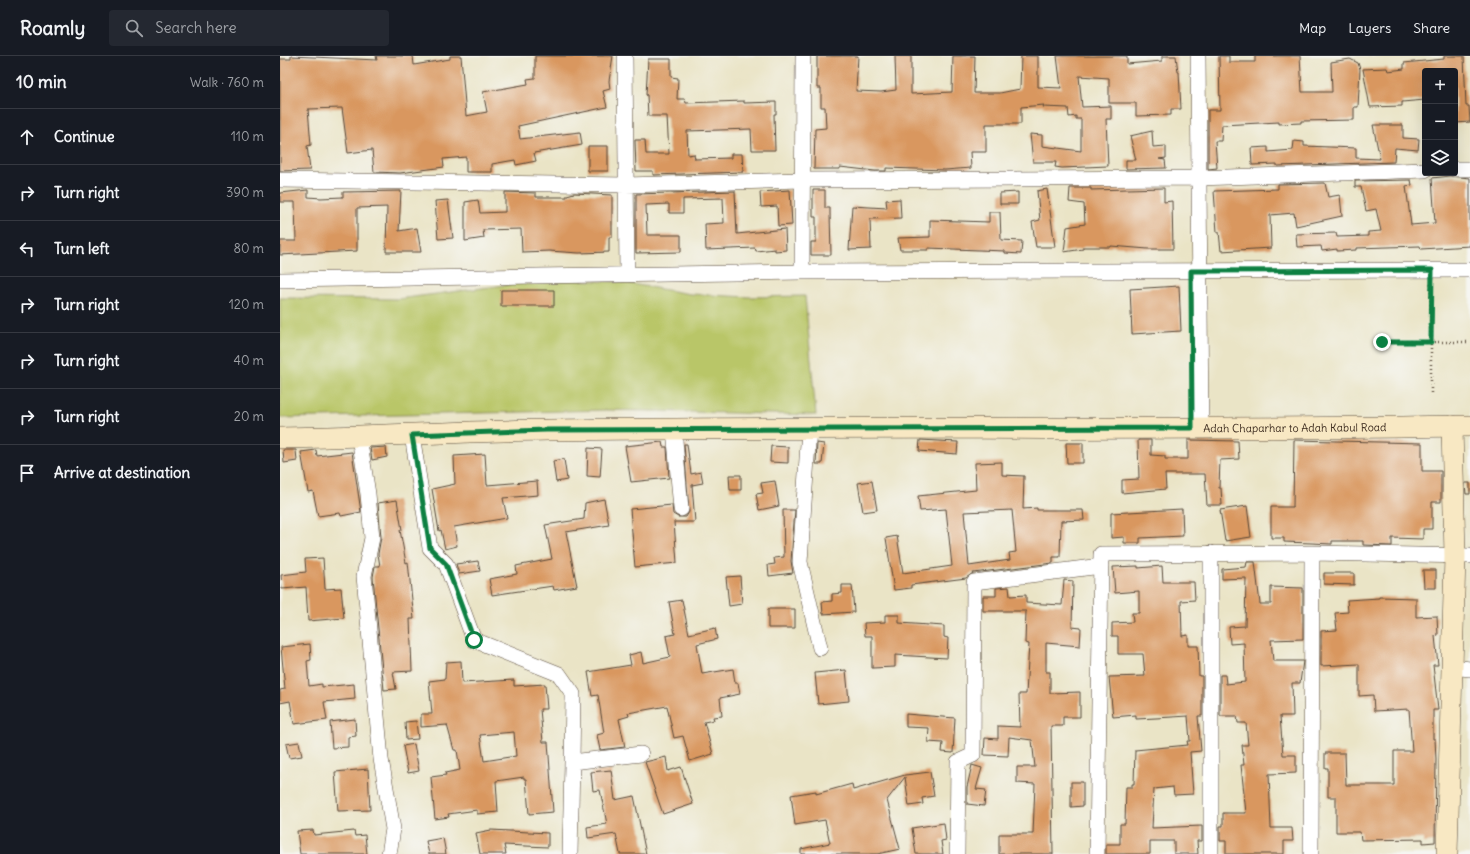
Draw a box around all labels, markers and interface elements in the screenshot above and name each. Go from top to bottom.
search box [109,10,389,46]
text: Roamly [20,16,85,40]
icon: search [123,17,145,39]
text: Search here [155,18,237,37]
text: Map [1299,19,1326,37]
text: Layers [1348,19,1391,37]
text: Share [1413,19,1450,37]
map controls [1422,68,1458,176]
button: + [1422,68,1458,104]
text: 10 min [16,71,67,93]
text: Walk · 760 m [190,74,264,91]
button: − [1422,104,1458,140]
icon: ahead [16,126,38,148]
text: Continue [54,127,115,146]
text: 110 m [231,128,264,145]
button: layers [1422,140,1458,176]
icon: right [16,182,38,204]
text: Turn right [54,183,119,202]
text: 390 m [226,184,264,201]
icon: left [16,238,38,260]
text: Turn left [54,239,109,258]
text: 80 m [233,240,264,257]
icon: right [16,294,38,316]
text: Turn right [54,295,119,314]
text: 120 m [229,296,264,313]
route end [1373,333,1391,351]
icon: right [16,350,38,372]
text: Turn right [54,351,119,370]
text: 40 m [233,352,264,369]
icon: right [16,406,38,428]
text: Turn right [54,407,119,426]
text: 20 m [234,408,264,425]
street label: Adah Chaparhar to Adah Kabul Road [1203,420,1387,435]
icon: arrive [16,462,38,484]
text: Arrive at destination [54,463,190,482]
route start [465,631,483,649]

